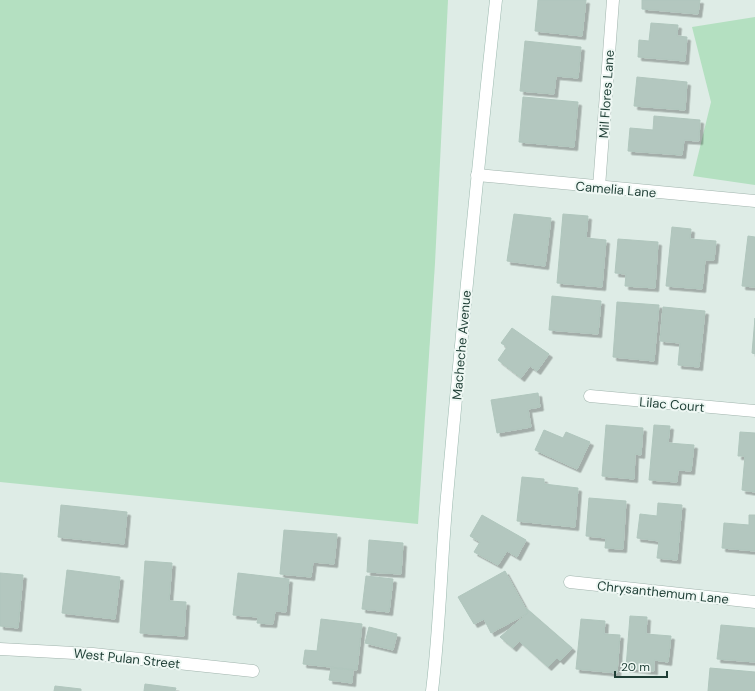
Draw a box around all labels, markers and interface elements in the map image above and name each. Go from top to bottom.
street label: Mil Flores Lane [595,49,618,139]
street label: Camelia Lane [575,178,657,201]
street label: Macheche Avenue [448,289,475,401]
street label: Lilac Court [639,393,705,416]
street label: Chrysanthemum Lane [596,577,730,608]
street label: West Pulan Street [73,644,181,673]
scale bar [615,653,667,679]
text: 20 m [621,659,650,675]

